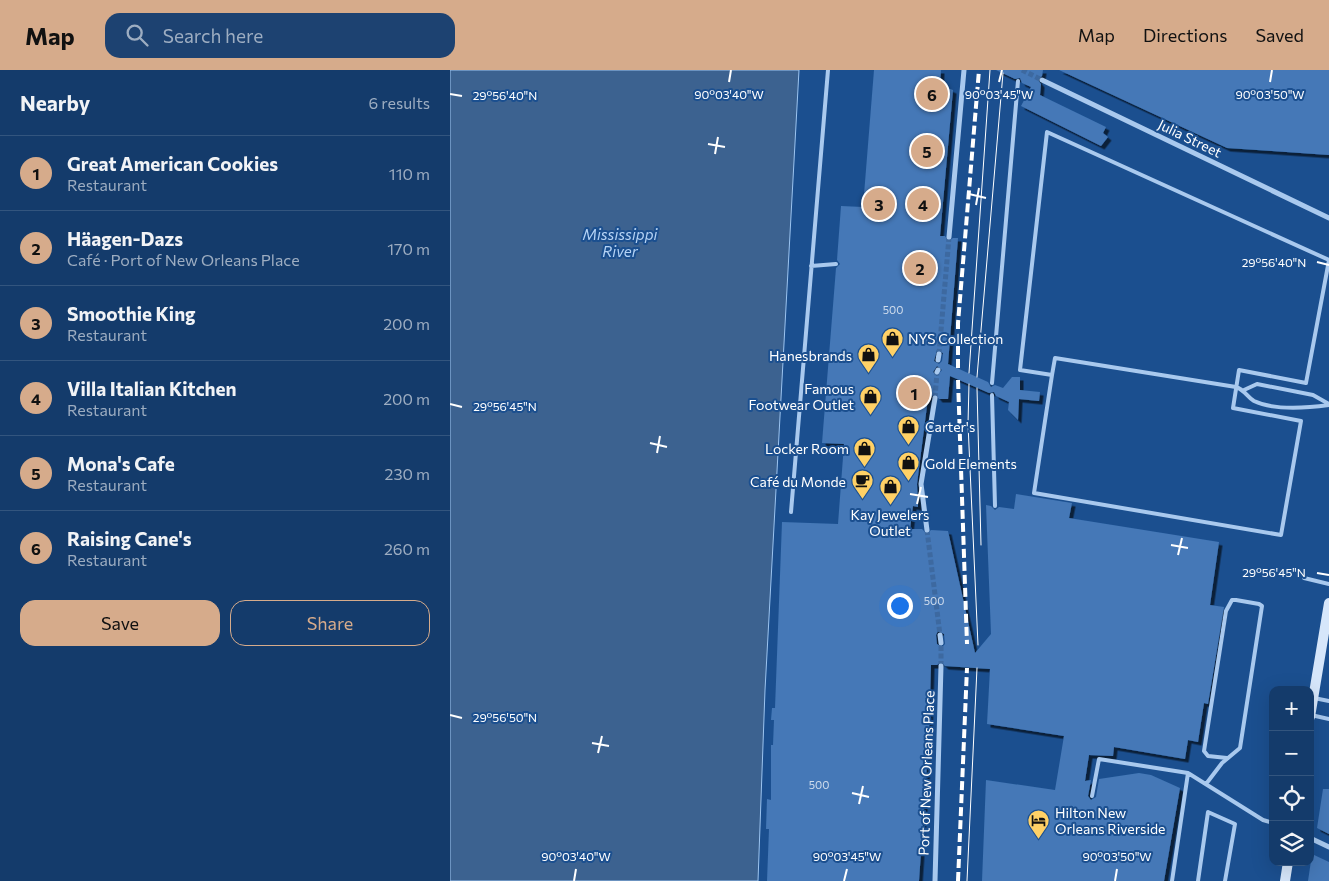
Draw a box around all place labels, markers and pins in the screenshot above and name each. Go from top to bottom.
pin: 6 [916,75,948,113]
pin: 5 [911,132,943,170]
pin: 3 [863,185,895,223]
pin: 4 [907,185,939,223]
pin: 2 [904,249,936,287]
shop icon: NYS Collection [880,326,904,357]
place label: NYS Collection [908,330,1003,347]
shop icon: Hanesbrands [856,343,880,374]
place label: Hanesbrands [769,347,852,364]
pin: 1 [898,374,930,412]
place label: Famous Footwear Outlet [748,380,854,413]
shop icon: Famous Footwear Outlet [858,384,882,415]
shop icon: Carter's [897,414,921,445]
place label: Carter's [925,418,975,435]
shop icon: Locker Room [853,436,877,467]
place label: Locker Room [765,440,849,457]
shop icon: Gold Elements [897,451,921,482]
place label: Gold Elements [925,455,1017,472]
cafe icon: Café du Monde [850,469,874,500]
place label: Café du Monde [750,473,846,490]
shop icon: Kay Jewelers Outlet [878,474,902,505]
place label: Kay Jewelers Outlet [851,506,929,539]
place label: Hilton New Orleans Riverside [1055,804,1165,837]
hotel icon: Hilton New Orleans Riverside [1027,808,1051,839]

